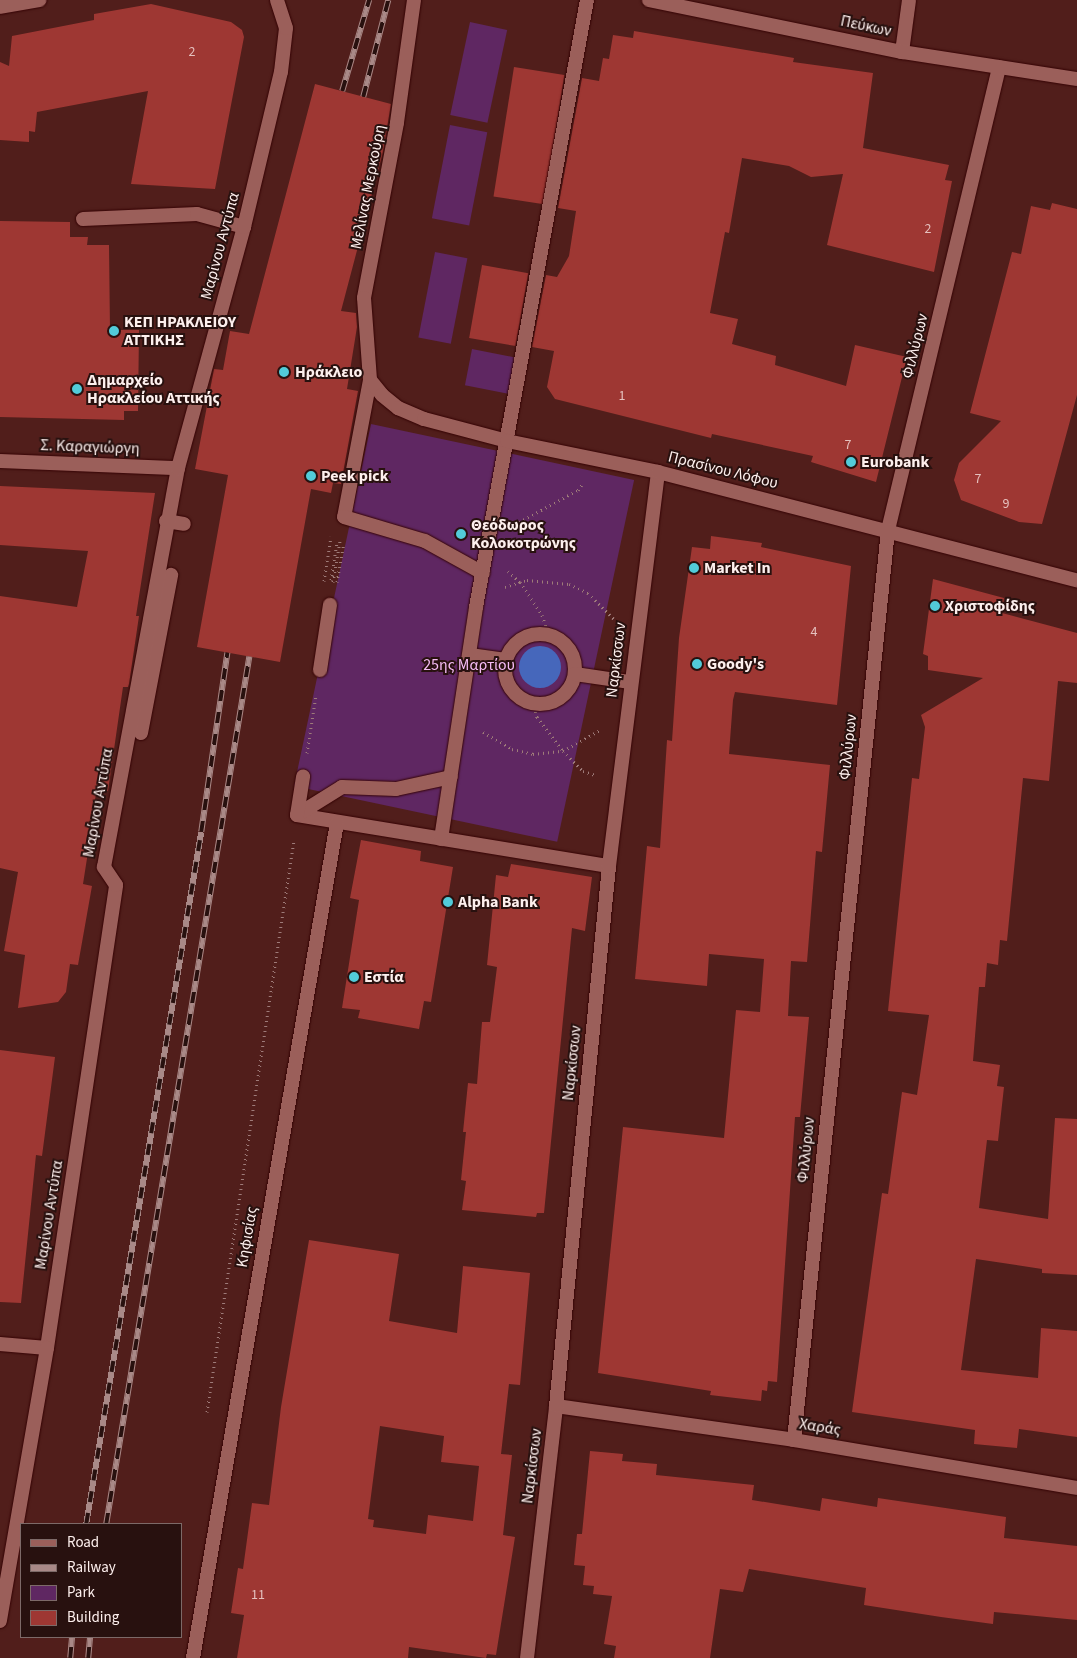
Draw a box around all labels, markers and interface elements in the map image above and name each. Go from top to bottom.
street label: Πεύκων [839,11,893,41]
house number: 2 [189,44,195,60]
street label: Μελίνας Μερκούρη [346,123,390,251]
street label: Μαρίνου Αντύπα [196,190,244,302]
house number: 2 [925,221,931,237]
place label: ΚΕΠ ΗΡΑΚΛΕΙΟΥ ΑΤΤΙΚΗΣ [124,312,236,350]
street label: Φιλλύρων [898,312,932,380]
marker: ΚΕΠ ΗΡΑΚΛΕΙΟΥ ΑΤΤΙΚΗΣ [108,325,120,337]
place label: Ηράκλειο [295,362,362,382]
marker: Ηράκλειο [277,365,291,379]
place label: Δημαρχείο Ηρακλείου Αττικής [87,370,220,408]
marker: Δημαρχείο Ηρακλείου Αττικής [71,383,83,395]
house number: 1 [619,388,625,404]
street label: Σ. Καραγιώργη [40,436,140,458]
house number: 7 [845,437,851,453]
street label: Πρασίνου Λόφου [666,447,780,493]
place label: Eurobank [861,452,929,472]
marker: Eurobank [845,456,857,468]
place label: Peek pick [321,466,389,486]
marker: Peek pick [305,470,317,482]
house number: 7 [975,471,981,487]
house number: 9 [1003,496,1009,512]
place label: Θεόδωρος Κολοκοτρώνης [471,515,576,553]
marker: Θεόδωρος Κολοκοτρώνης [455,528,467,540]
place label: Market In [704,558,771,578]
marker: Market In [688,562,700,574]
place label: Χριστοφίδης [945,596,1035,616]
marker: Χριστοφίδης [929,600,941,612]
street label: Ναρκίσσων [602,621,630,699]
house number: 4 [811,624,817,640]
place label: Goody's [707,654,764,674]
park label: 25ης Μαρτίου [423,655,515,675]
marker: Goody's [691,658,703,670]
street label: Φιλλύρων [835,713,861,781]
street label: Μαρίνου Αντύπα [79,747,117,859]
place label: Alpha Bank [458,892,538,912]
marker: Alpha Bank [442,896,454,908]
place label: Εστία [364,967,404,987]
marker: Εστία [348,971,360,983]
street label: Ναρκίσσων [558,1024,586,1102]
street label: Φιλλύρων [793,1116,819,1184]
street label: Μαρίνου Αντύπα [31,1159,67,1271]
street label: Κηφισίας [232,1205,262,1269]
street label: Χαράς [798,1414,842,1440]
street label: Ναρκίσσων [518,1427,546,1505]
legend [20,1523,182,1638]
text: Road [67,1532,99,1553]
text: Railway [67,1557,116,1578]
text: Park [67,1582,95,1603]
house number: 11 [251,1587,265,1603]
text: Building [67,1607,119,1628]

